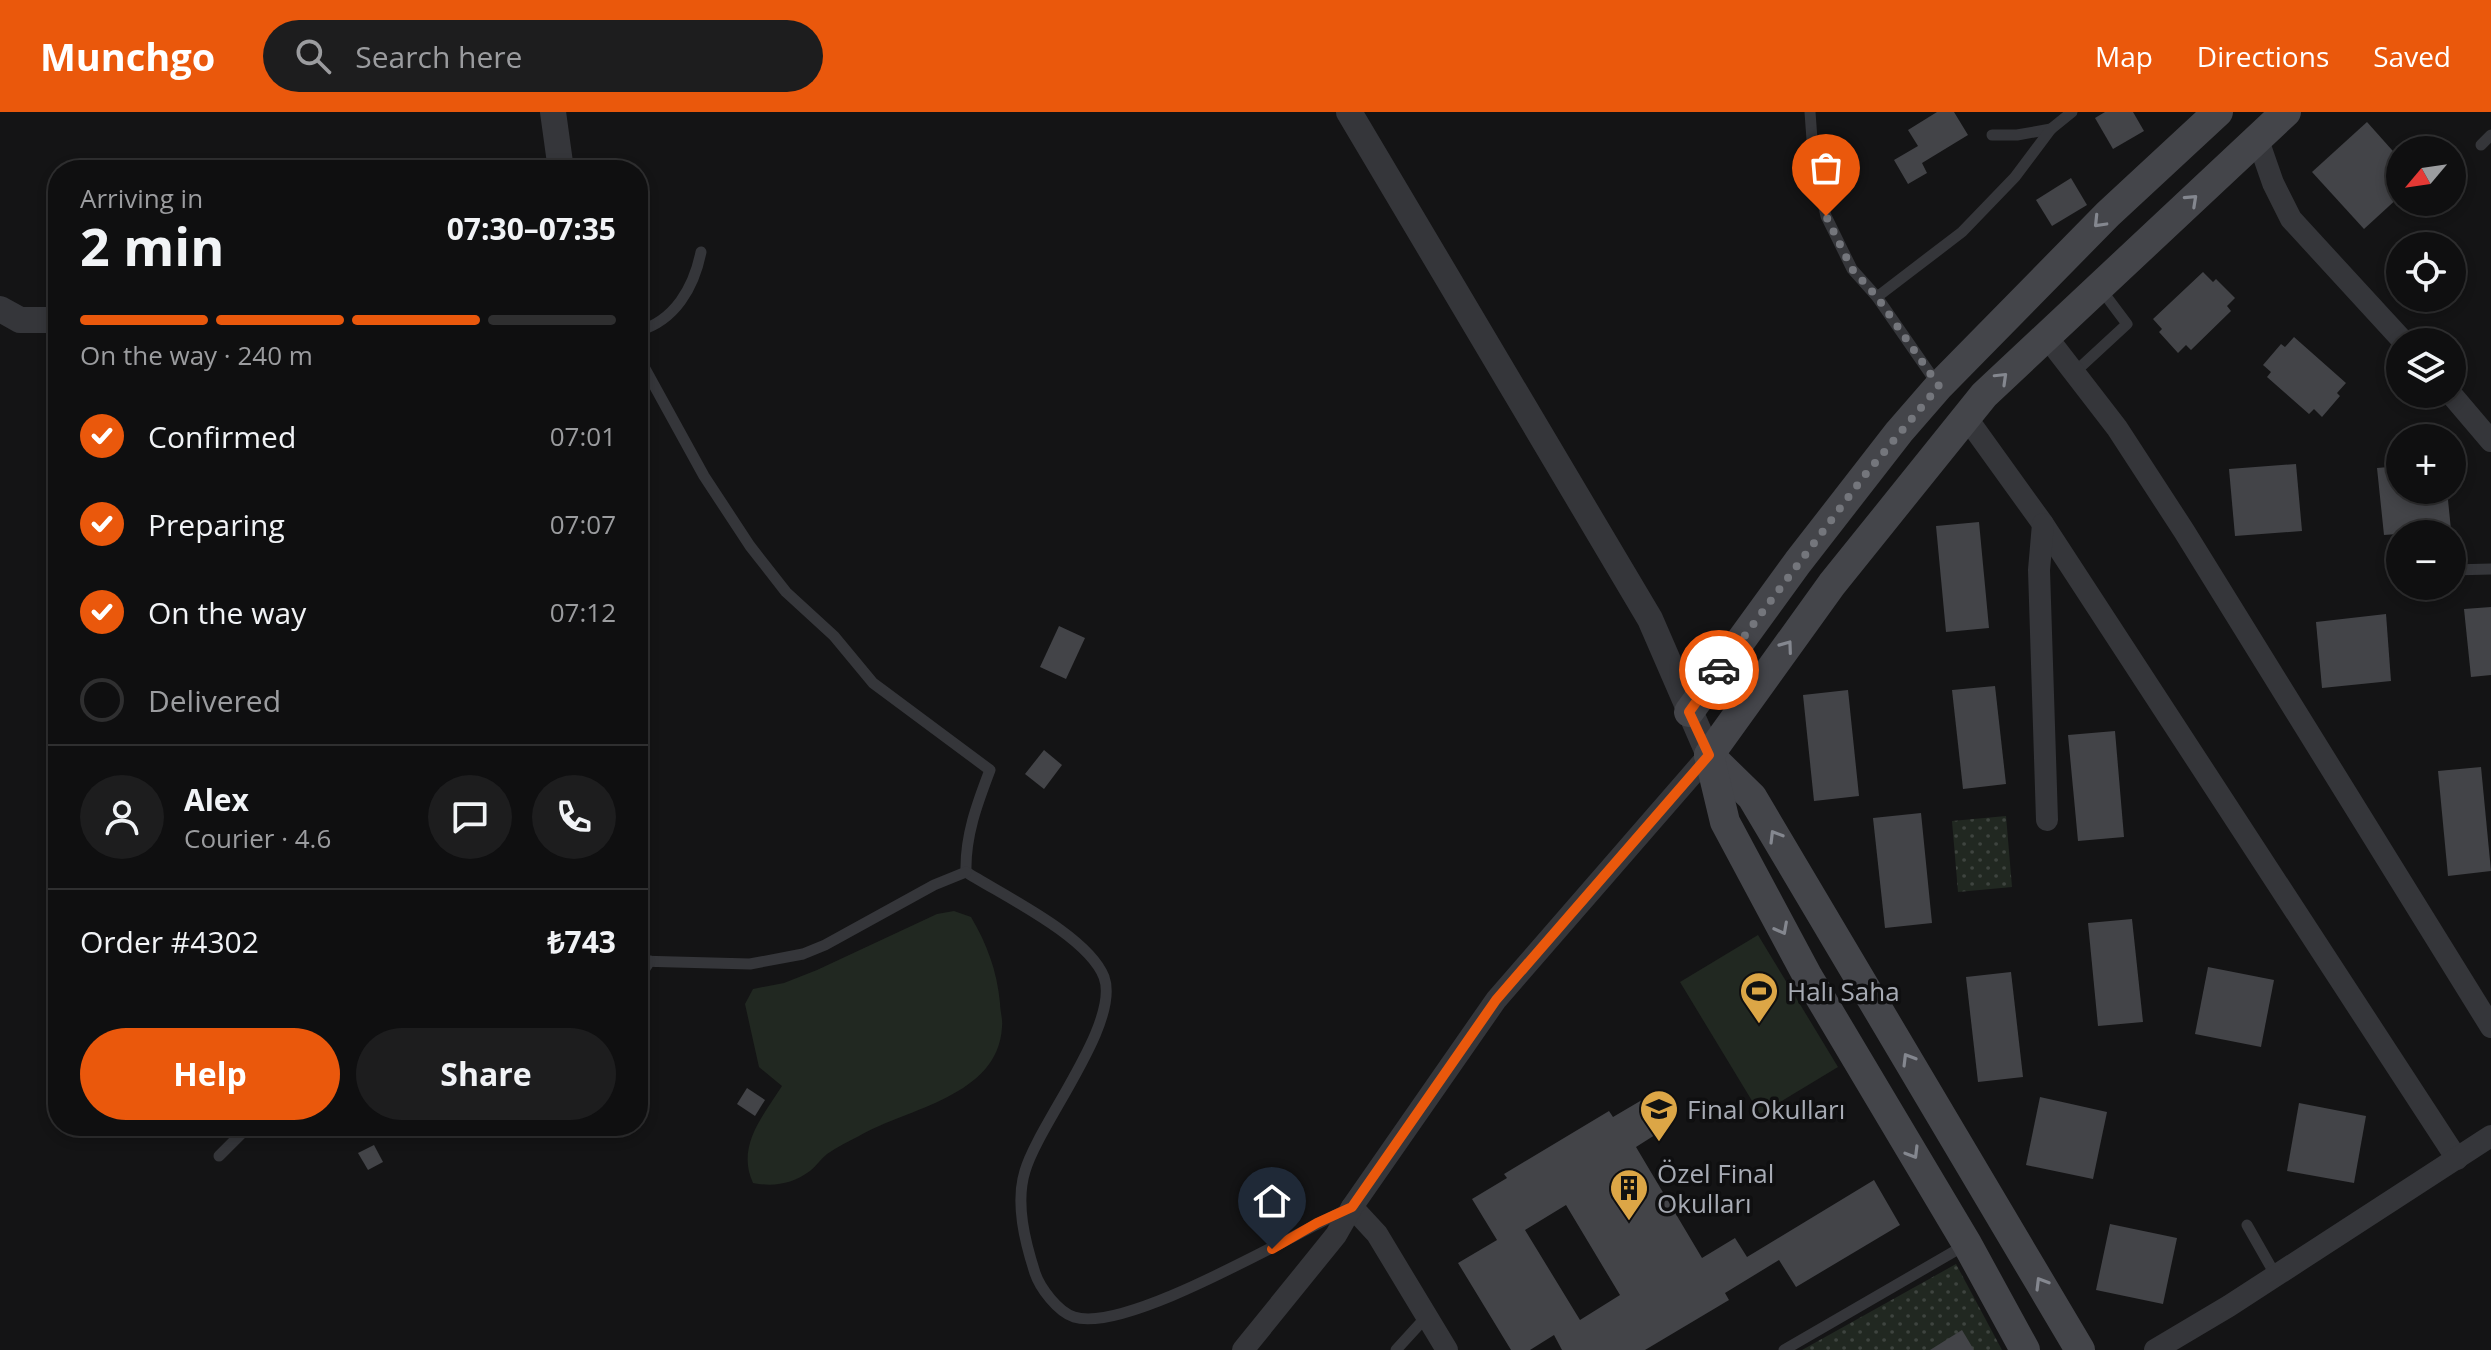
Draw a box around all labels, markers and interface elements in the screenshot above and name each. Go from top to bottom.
search box [263,20,823,92]
text: Munchgo [40,30,215,82]
icon: search [291,34,335,78]
text: Search here [355,36,522,77]
text: Map [2095,37,2153,75]
text: Directions [2197,37,2329,75]
text: Saved [2373,37,2451,75]
pin [1792,134,1860,216]
north arrow [2386,136,2466,216]
map controls [2386,136,2466,600]
icon: bag [1804,146,1848,190]
text: Arriving in [80,180,203,216]
one-way arrow [2182,195,2197,209]
text: 07:30–07:35 [447,208,616,249]
text: 2 min [80,210,224,281]
one-way arrow [2094,213,2109,227]
button: locate [2386,232,2466,312]
button: layers [2386,328,2466,408]
text: On the way · 240 m [80,337,313,373]
one-way arrow [1993,372,2007,387]
icon: check [80,414,124,458]
text: Confirmed [148,416,296,457]
text: 07:01 [550,418,616,454]
button: + [2386,424,2466,504]
icon: check [80,502,124,546]
text: Preparing [148,504,285,545]
text: 07:07 [550,506,616,542]
button: − [2386,520,2466,600]
icon: check [80,590,124,634]
text: On the way [148,592,306,633]
text: 07:12 [550,594,616,630]
courier [1679,630,1759,710]
one-way arrow [1777,641,1792,655]
icon: car [1697,648,1741,692]
text: Delivered [148,680,281,721]
button: person [80,775,164,859]
button: chat [428,775,512,859]
button: phone [532,775,616,859]
text: Alex [184,779,249,820]
text: Courier · 4.6 [184,820,331,856]
one-way arrow [1769,830,1785,845]
one-way arrow [1773,920,1788,935]
text: Order #4302 [80,921,259,962]
text: ₺743 [547,921,616,962]
sports icon: Halı Saha [1738,970,1780,1025]
place label: Halı Saha [1787,973,1900,1009]
button: Help [80,1028,340,1120]
button: Share [356,1028,616,1120]
one-way arrow [1902,1053,1918,1068]
school or university icon: Final Okulları [1638,1088,1680,1143]
place label: Final Okulları [1687,1091,1845,1127]
one-way arrow [1903,1144,1919,1159]
place label: Özel Final Okulları [1657,1155,1774,1221]
pin [1238,1167,1306,1249]
building icon: Özel Final Okulları [1608,1167,1650,1222]
icon: home [1250,1179,1294,1223]
one-way arrow [2035,1277,2050,1292]

